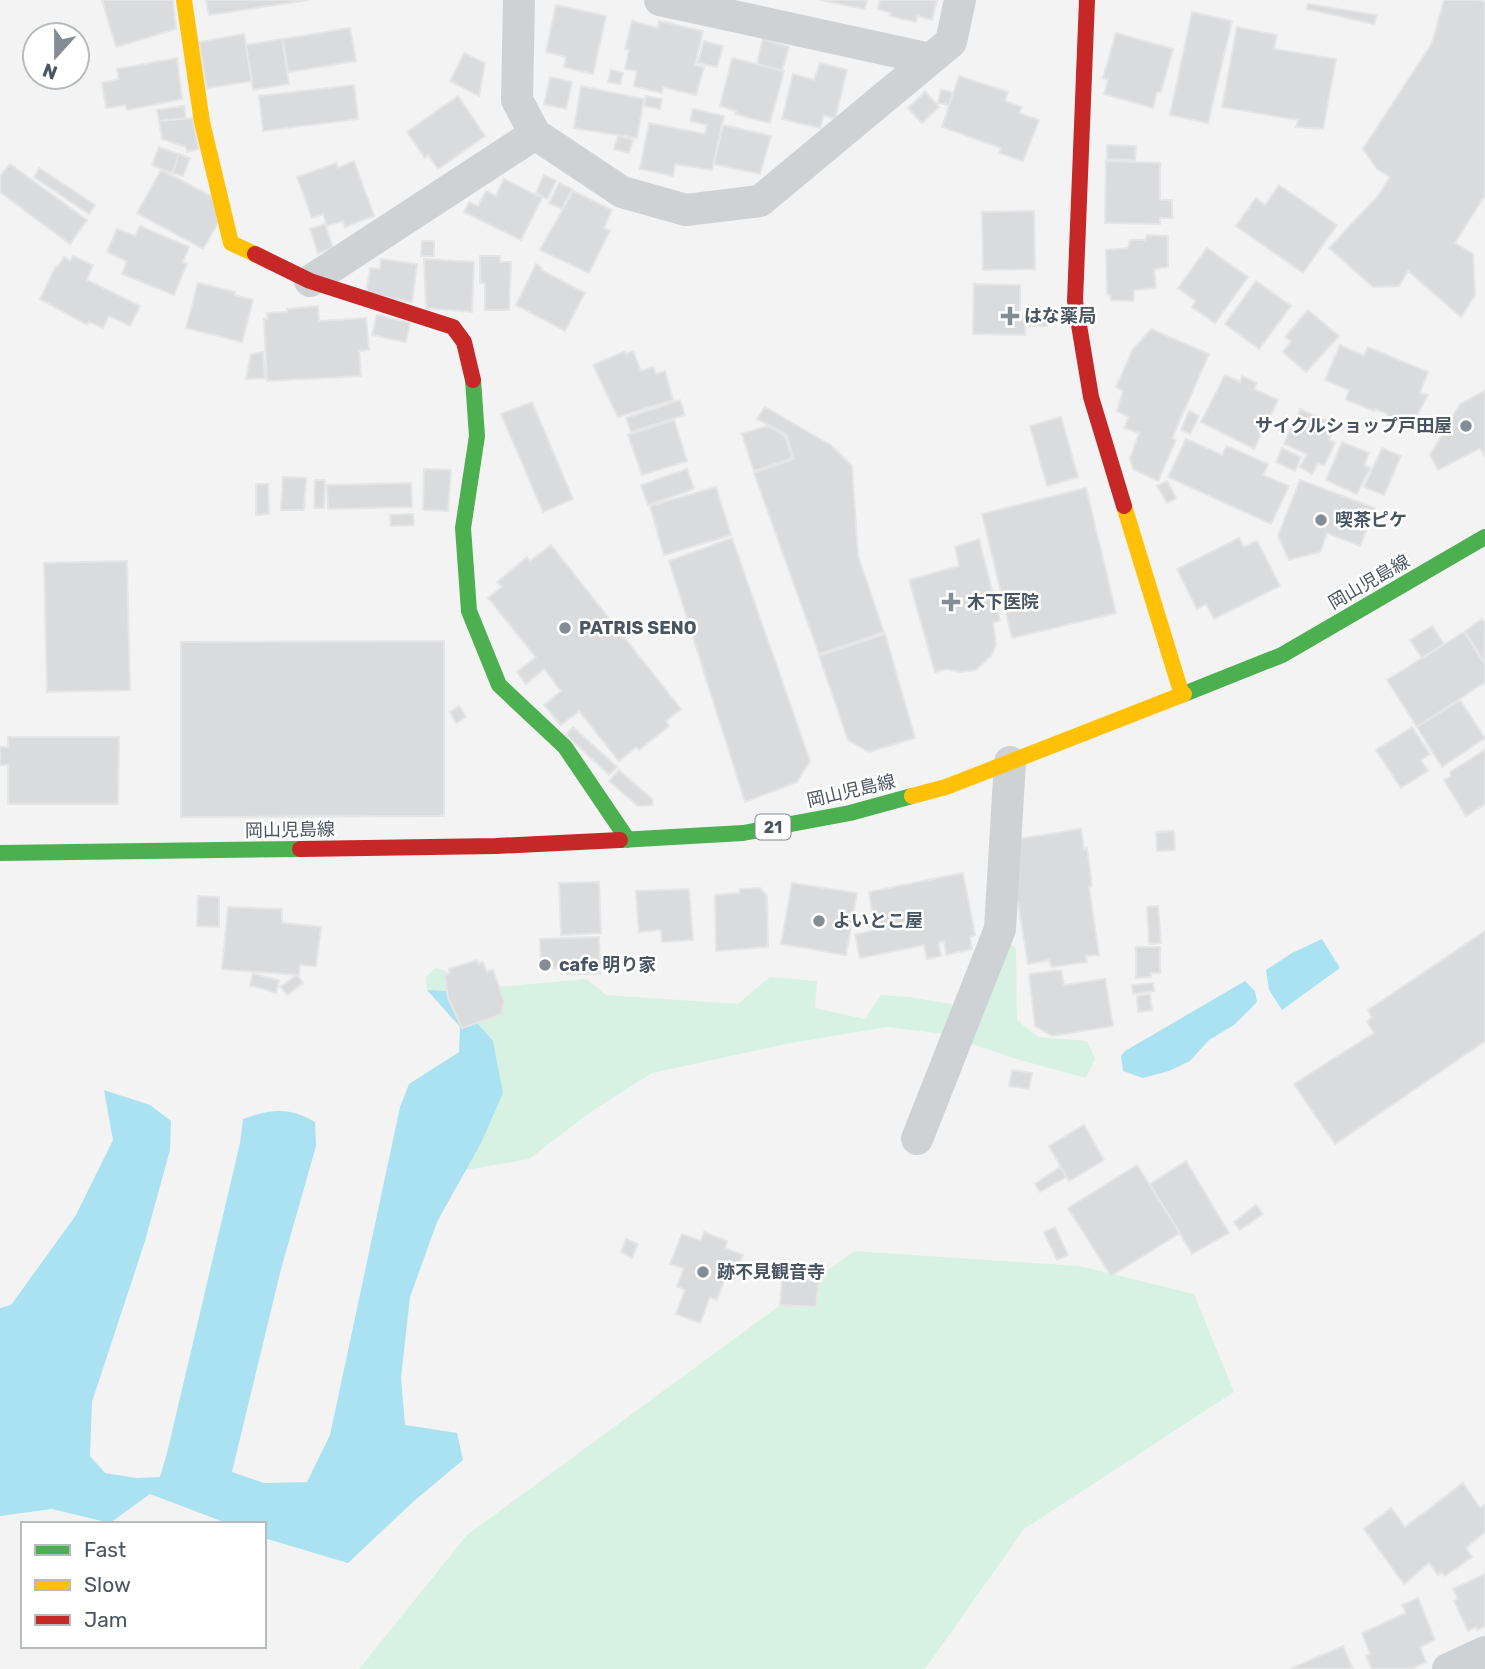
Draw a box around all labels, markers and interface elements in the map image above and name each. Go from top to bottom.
north arrow [21,21,91,91]
text: N [40,58,61,85]
place label: はな薬局 [1024,305,1096,327]
marker: はな薬局 [1002,308,1018,324]
place label: サイクルショップ戸田屋 [1255,415,1452,437]
marker: サイクルショップ戸田屋 [1458,418,1474,434]
place label: 喫茶ピケ [1335,509,1407,531]
marker: 喫茶ピケ [1313,512,1329,528]
street label: 岡山児島線 [1325,550,1413,614]
place label: 木下医院 [967,591,1039,613]
marker: 木下医院 [941,592,961,612]
place label: PATRIS SENO [579,617,696,639]
marker: PATRIS SENO [557,620,573,636]
street label: 岡山児島線 [805,770,897,812]
road number: 21 [756,814,790,840]
street label: 岡山児島線 [245,818,335,842]
place label: よいとこ屋 [833,910,923,932]
marker: よいとこ屋 [811,913,827,929]
place label: cafe 明り家 [559,954,657,976]
marker: cafe 明り家 [537,957,553,973]
place label: 跡不見観音寺 [717,1261,825,1283]
marker: 跡不見観音寺 [695,1264,711,1280]
legend [21,1522,266,1648]
text: Fast [84,1537,126,1562]
text: Slow [84,1572,131,1597]
text: Jam [84,1607,128,1632]

